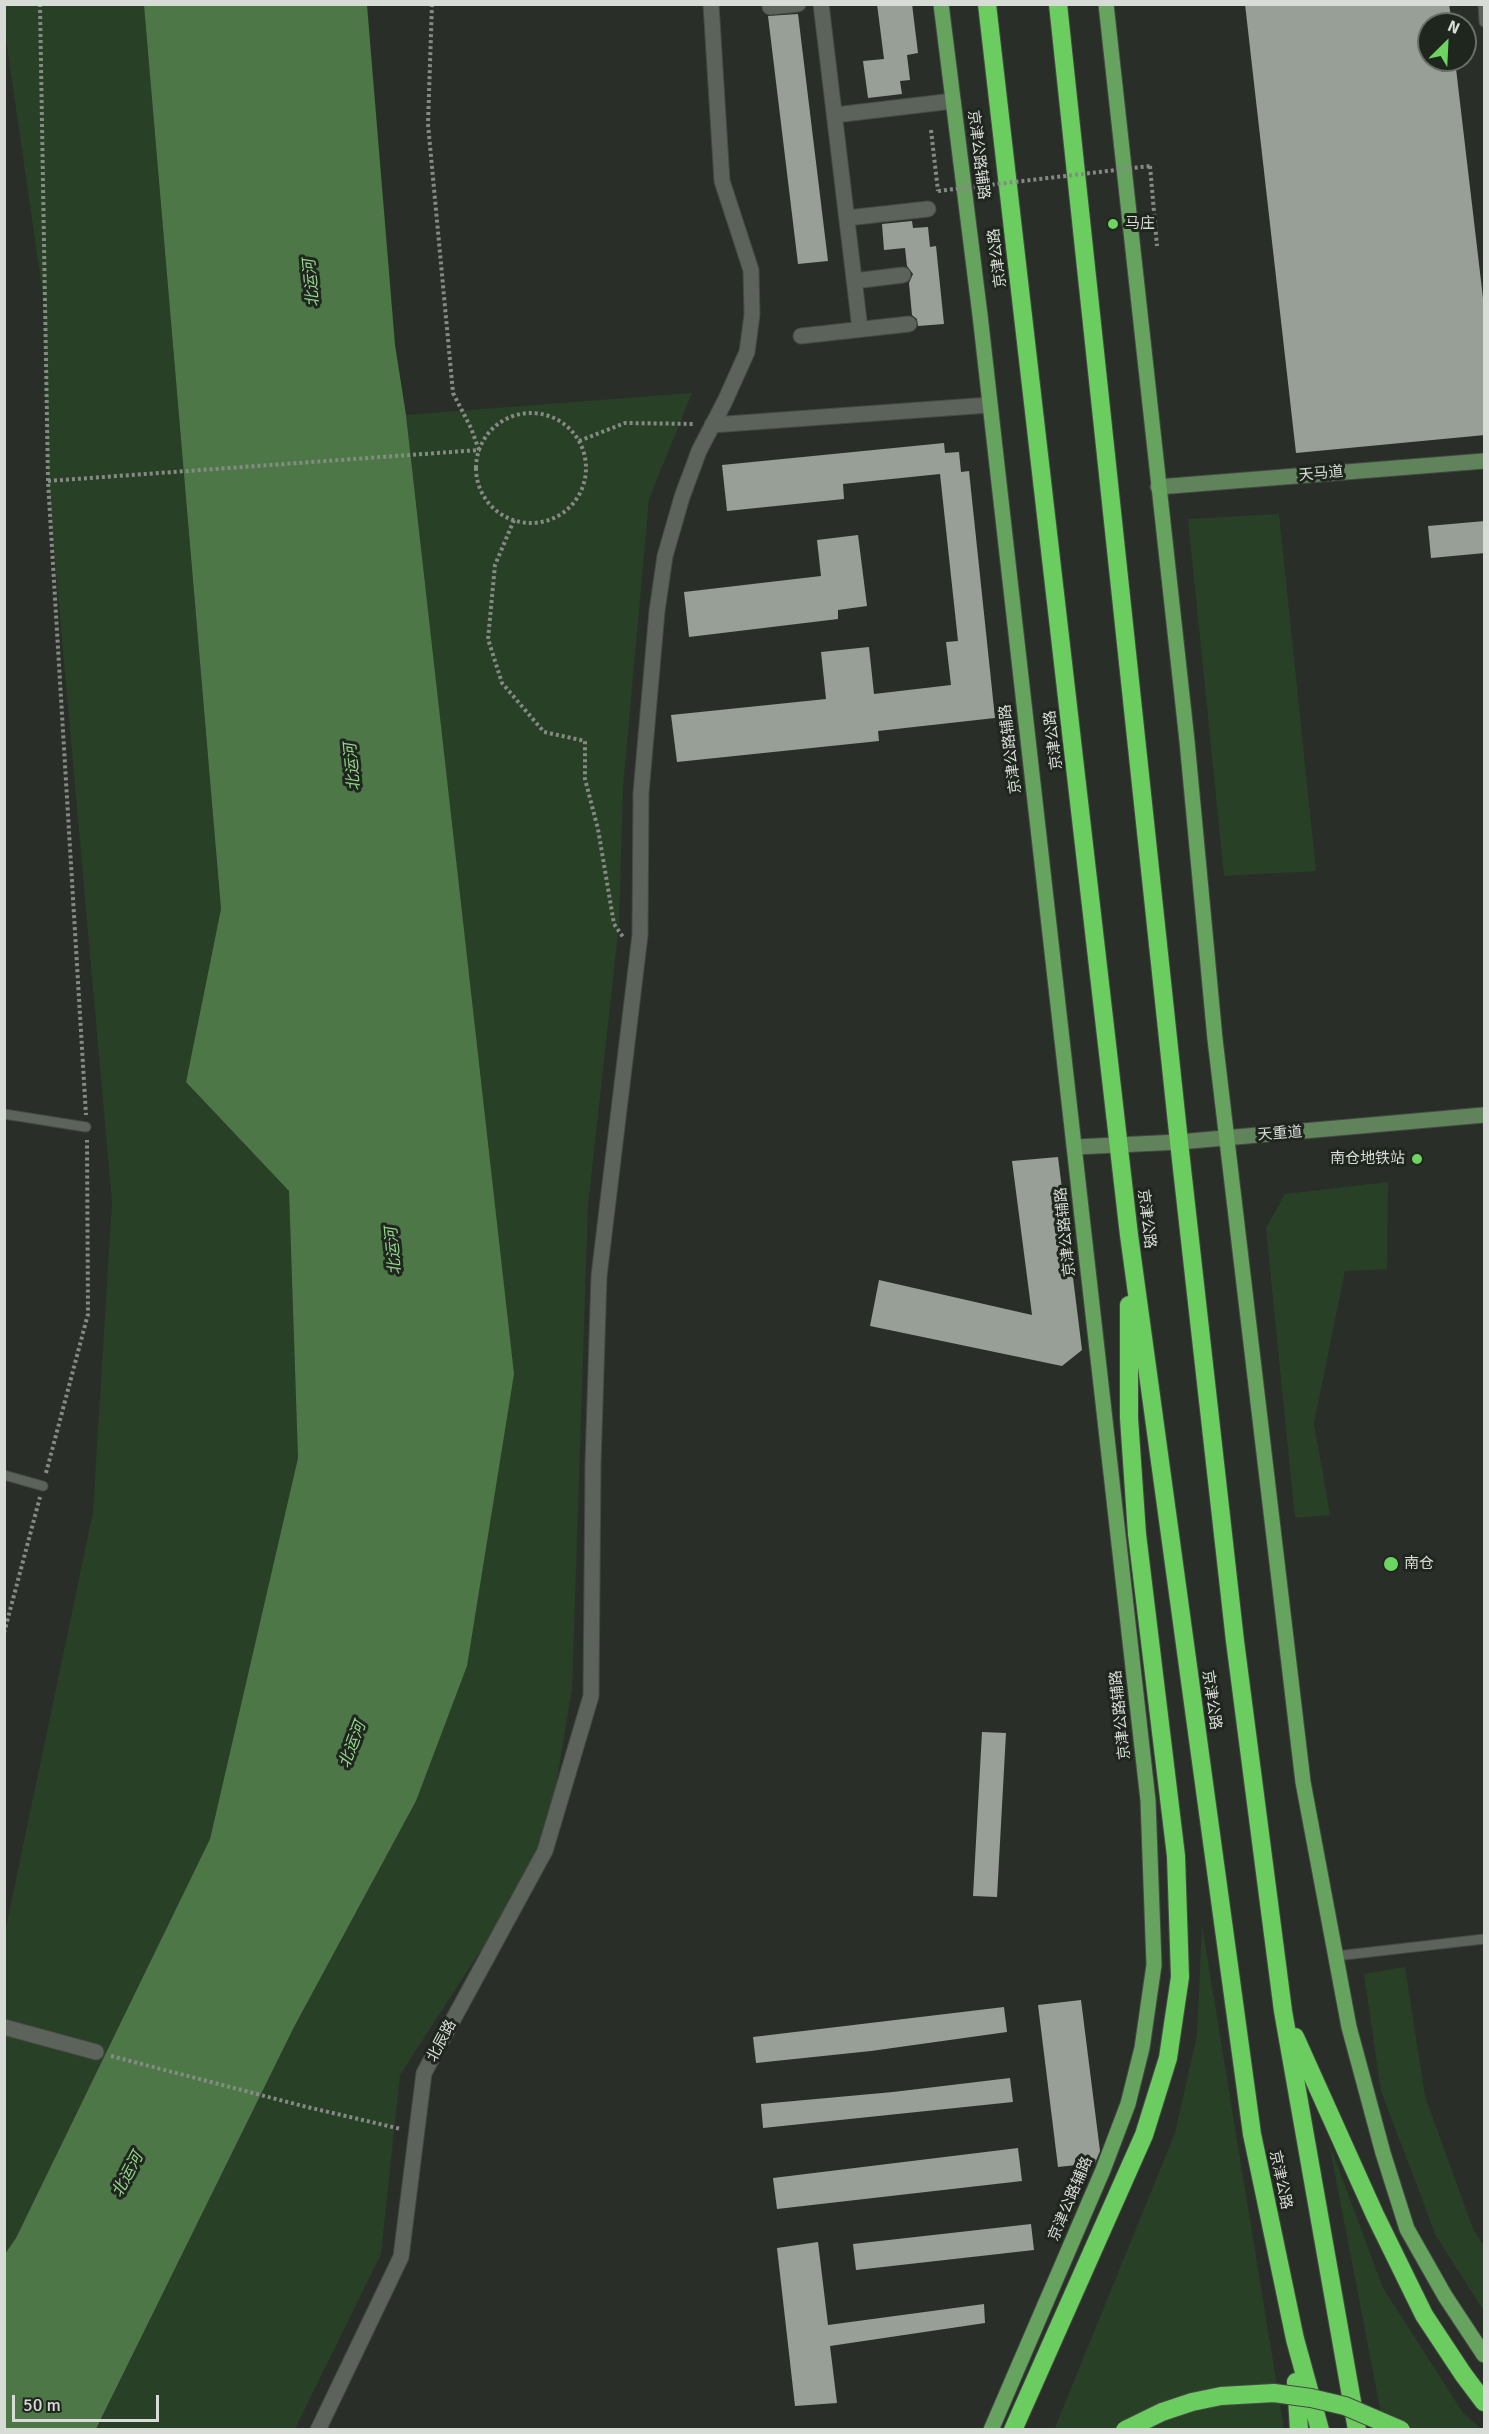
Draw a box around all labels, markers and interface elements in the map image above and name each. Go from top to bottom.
north arrow [1417,12,1477,72]
text: N [1444,16,1463,39]
street label: 京津公路辅路 [964,109,992,201]
place label: 马庄 [1125,215,1155,233]
marker: 马庄 [1106,217,1120,231]
street label: 京津公路 [985,227,1011,289]
water label: 北运河 [300,258,324,308]
street label: 天马道 [1298,463,1344,485]
street label: 京津公路辅路 [997,703,1025,795]
street label: 京津公路 [1041,709,1067,771]
water label: 北运河 [341,742,365,792]
street label: 天重道 [1257,1123,1303,1145]
place label: 南仓地铁站 [1330,1150,1405,1168]
marker: 南仓地铁站 [1410,1152,1424,1166]
street label: 京津公路辅路 [1052,1186,1080,1278]
street label: 京津公路 [1133,1188,1159,1250]
water label: 北运河 [382,1226,406,1276]
marker: 南仓 [1382,1555,1400,1573]
place label: 南仓 [1404,1555,1434,1573]
street label: 京津公路辅路 [1107,1669,1135,1761]
street label: 京津公路 [1198,1669,1224,1731]
water label: 北运河 [335,1719,371,1771]
street label: 北辰路 [423,2017,461,2065]
water label: 北运河 [108,2149,148,2201]
street label: 京津公路 [1265,2149,1295,2211]
street label: 京津公路辅路 [1045,2154,1097,2244]
scale bar [15,2383,162,2421]
text: 50 m [23,2394,61,2416]

